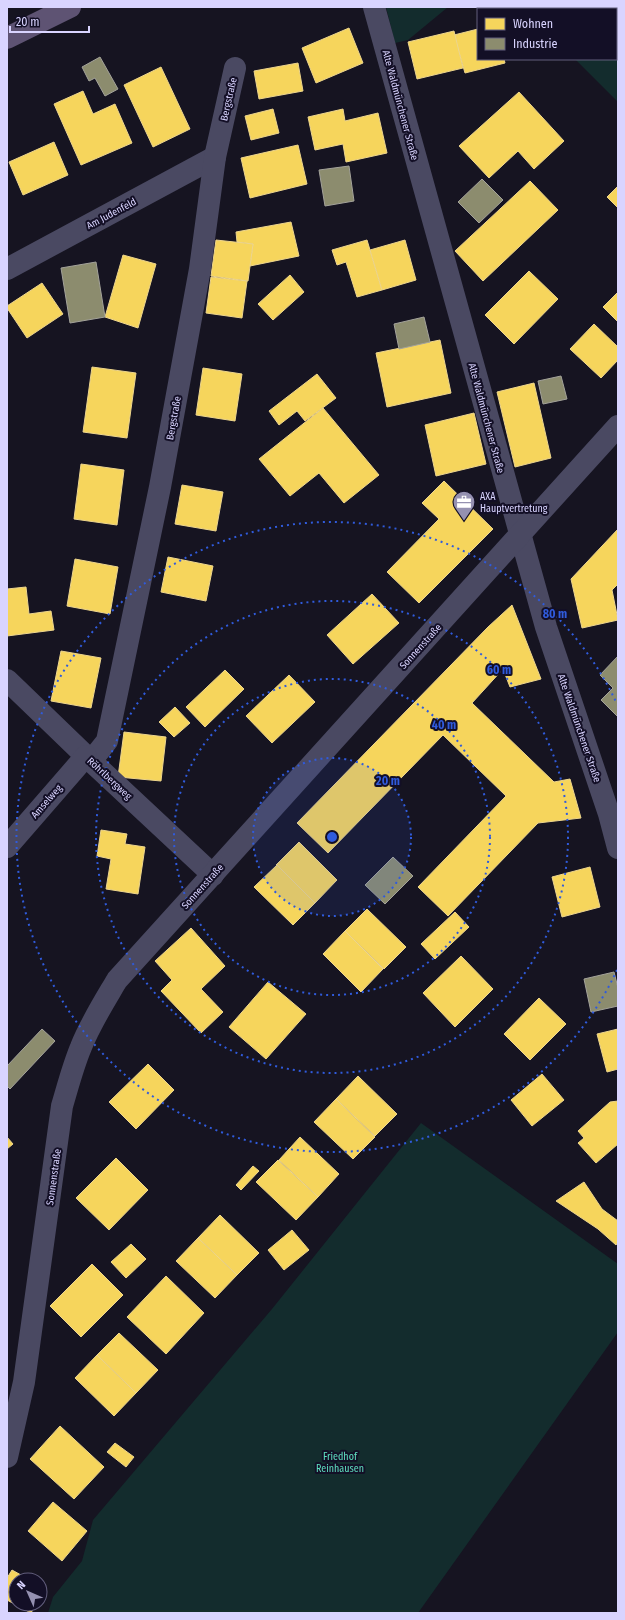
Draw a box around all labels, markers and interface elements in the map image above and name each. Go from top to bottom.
scale bar [10,8,89,34]
legend [477,8,617,60]
text: 20 m [16,15,40,29]
text: Wohnen [513,17,553,31]
text: Industrie [513,37,557,51]
street label: Alte Waldmünchener Straße [380,49,421,162]
street label: Bergstraße [218,76,240,122]
street label: Am Judenfeld [85,196,138,232]
street label: Alte Waldmünchener Straße [466,362,507,475]
street label: Bergstraße [164,395,184,441]
office icon: AXA Hauptvertretung [451,489,477,522]
place label: AXA Hauptvertretung [480,491,548,515]
text: 80 m [543,607,567,621]
street label: Sonnenstraße [397,621,444,672]
text: 60 m [487,663,511,677]
street label: Alte Waldmünchener Straße [555,673,603,784]
text: 40 m [432,718,456,732]
street label: Röhrlbergweg [85,755,134,803]
text: 20 m [375,774,400,788]
street label: Amselweg [29,782,65,821]
centre of rings [325,830,339,844]
street label: Sonnenstraße [179,861,226,912]
street label: Sonnenstraße [44,1148,64,1206]
park label: Friedhof Reinhausen [316,1451,364,1475]
north arrow [8,1572,48,1612]
text: N [14,1578,28,1592]

